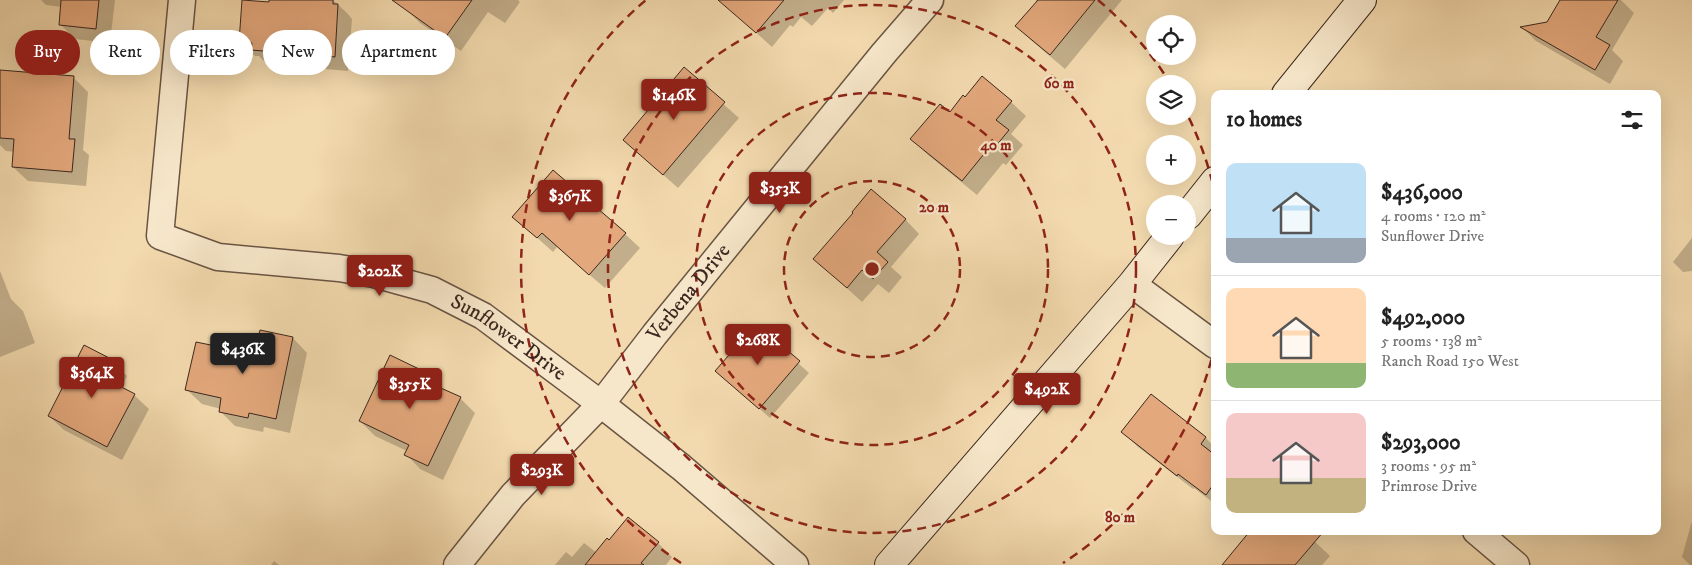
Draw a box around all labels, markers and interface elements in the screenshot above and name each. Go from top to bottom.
map controls [1146,15,1196,245]
button: locate [1146,15,1196,65]
chip: Buy [15,30,80,75]
chip: Rent [90,30,160,75]
chip: Filters [170,30,253,75]
chip: New [263,30,332,75]
chip: Apartment [342,30,455,75]
text: 60 m [1044,74,1075,93]
button: layers [1146,75,1196,125]
pin: $146K [639,78,709,121]
text: $146K [652,85,696,105]
icon: filters [1618,106,1646,134]
text: 10 homes [1226,107,1302,133]
button: + [1146,135,1196,185]
text: 40 m [979,136,1012,155]
pin: $353K [745,172,815,214]
text: $353K [760,178,800,198]
pin: $367K [535,180,605,222]
text: $436,000 [1381,180,1463,206]
icon: home [1266,183,1326,243]
text: $367K [549,186,591,206]
button: − [1146,195,1196,245]
text: 20 m [919,198,950,217]
text: 4 rooms · 120 m² [1381,206,1486,226]
text: Sunflower Drive [1381,226,1484,246]
street label: Verbena Drive [641,238,736,348]
pin: $202K [345,254,415,297]
centre of rings [863,260,881,278]
text: $202K [358,261,402,281]
street label: Sunflower Drive [446,289,572,387]
text: $492,000 [1381,305,1465,331]
icon: home [1266,308,1326,368]
pin: $268K [723,324,793,366]
text: $268K [736,330,780,350]
text: 5 rooms · 138 m² [1381,331,1482,351]
pin: $436K [208,332,278,375]
text: $436K [221,339,265,359]
text: Ranch Road 150 West [1381,351,1519,371]
pin: $364K [57,356,127,399]
text: $364K [70,363,114,383]
pin: $355K [375,368,445,410]
pin: $492K [1012,372,1082,415]
text: $355K [389,374,431,394]
text: $492K [1024,379,1070,399]
text: $293,000 [1381,430,1461,456]
icon: home [1266,433,1326,493]
pin: $293K [507,454,577,496]
text: 3 rooms · 95 m² [1381,456,1476,476]
text: $293K [521,460,563,480]
text: Primrose Drive [1381,476,1477,496]
text: 80 m [1105,508,1136,527]

